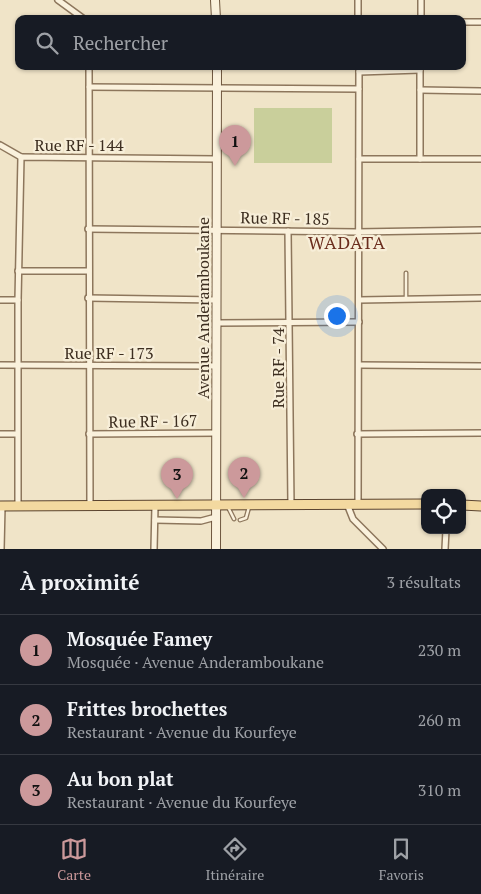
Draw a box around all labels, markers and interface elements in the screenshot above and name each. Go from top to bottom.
search box [15,15,466,70]
icon: search [33,29,61,57]
text: Rechercher [73,30,168,55]
pin: 1 [219,125,251,166]
street label: Rue RF - 144 [34,134,124,156]
street label: Rue RF - 185 [240,206,330,230]
street label: Avenue Anderamboukane [192,217,214,399]
district label: WADATA [308,230,386,254]
your location [324,303,350,329]
street label: Rue RF - 74 [267,327,289,408]
street label: Rue RF - 173 [64,342,154,364]
street label: Rue RF - 167 [108,409,198,433]
pin: 2 [228,457,260,498]
pin: 3 [161,458,193,499]
map controls [421,489,466,534]
button: locate [421,489,466,534]
text: À proximité [20,568,140,596]
text: 3 résultats [387,571,461,593]
text: Mosquée Famey [67,626,212,651]
text: 1 [31,639,41,661]
text: 230 m [418,639,461,661]
text: Mosquée · Avenue Anderamboukane [67,651,324,673]
text: Frittes brochettes [67,696,227,721]
text: 2 [31,709,41,731]
text: 260 m [418,709,461,731]
text: Restaurant · Avenue du Kourfeye [67,721,297,743]
text: Au bon plat [67,766,174,791]
text: 3 [31,779,41,801]
text: 310 m [418,779,461,801]
text: Restaurant · Avenue du Kourfeye [67,791,297,813]
tab: Carte [57,835,91,884]
tab: Itinéraire [205,835,264,884]
tab: Favoris [379,835,424,884]

